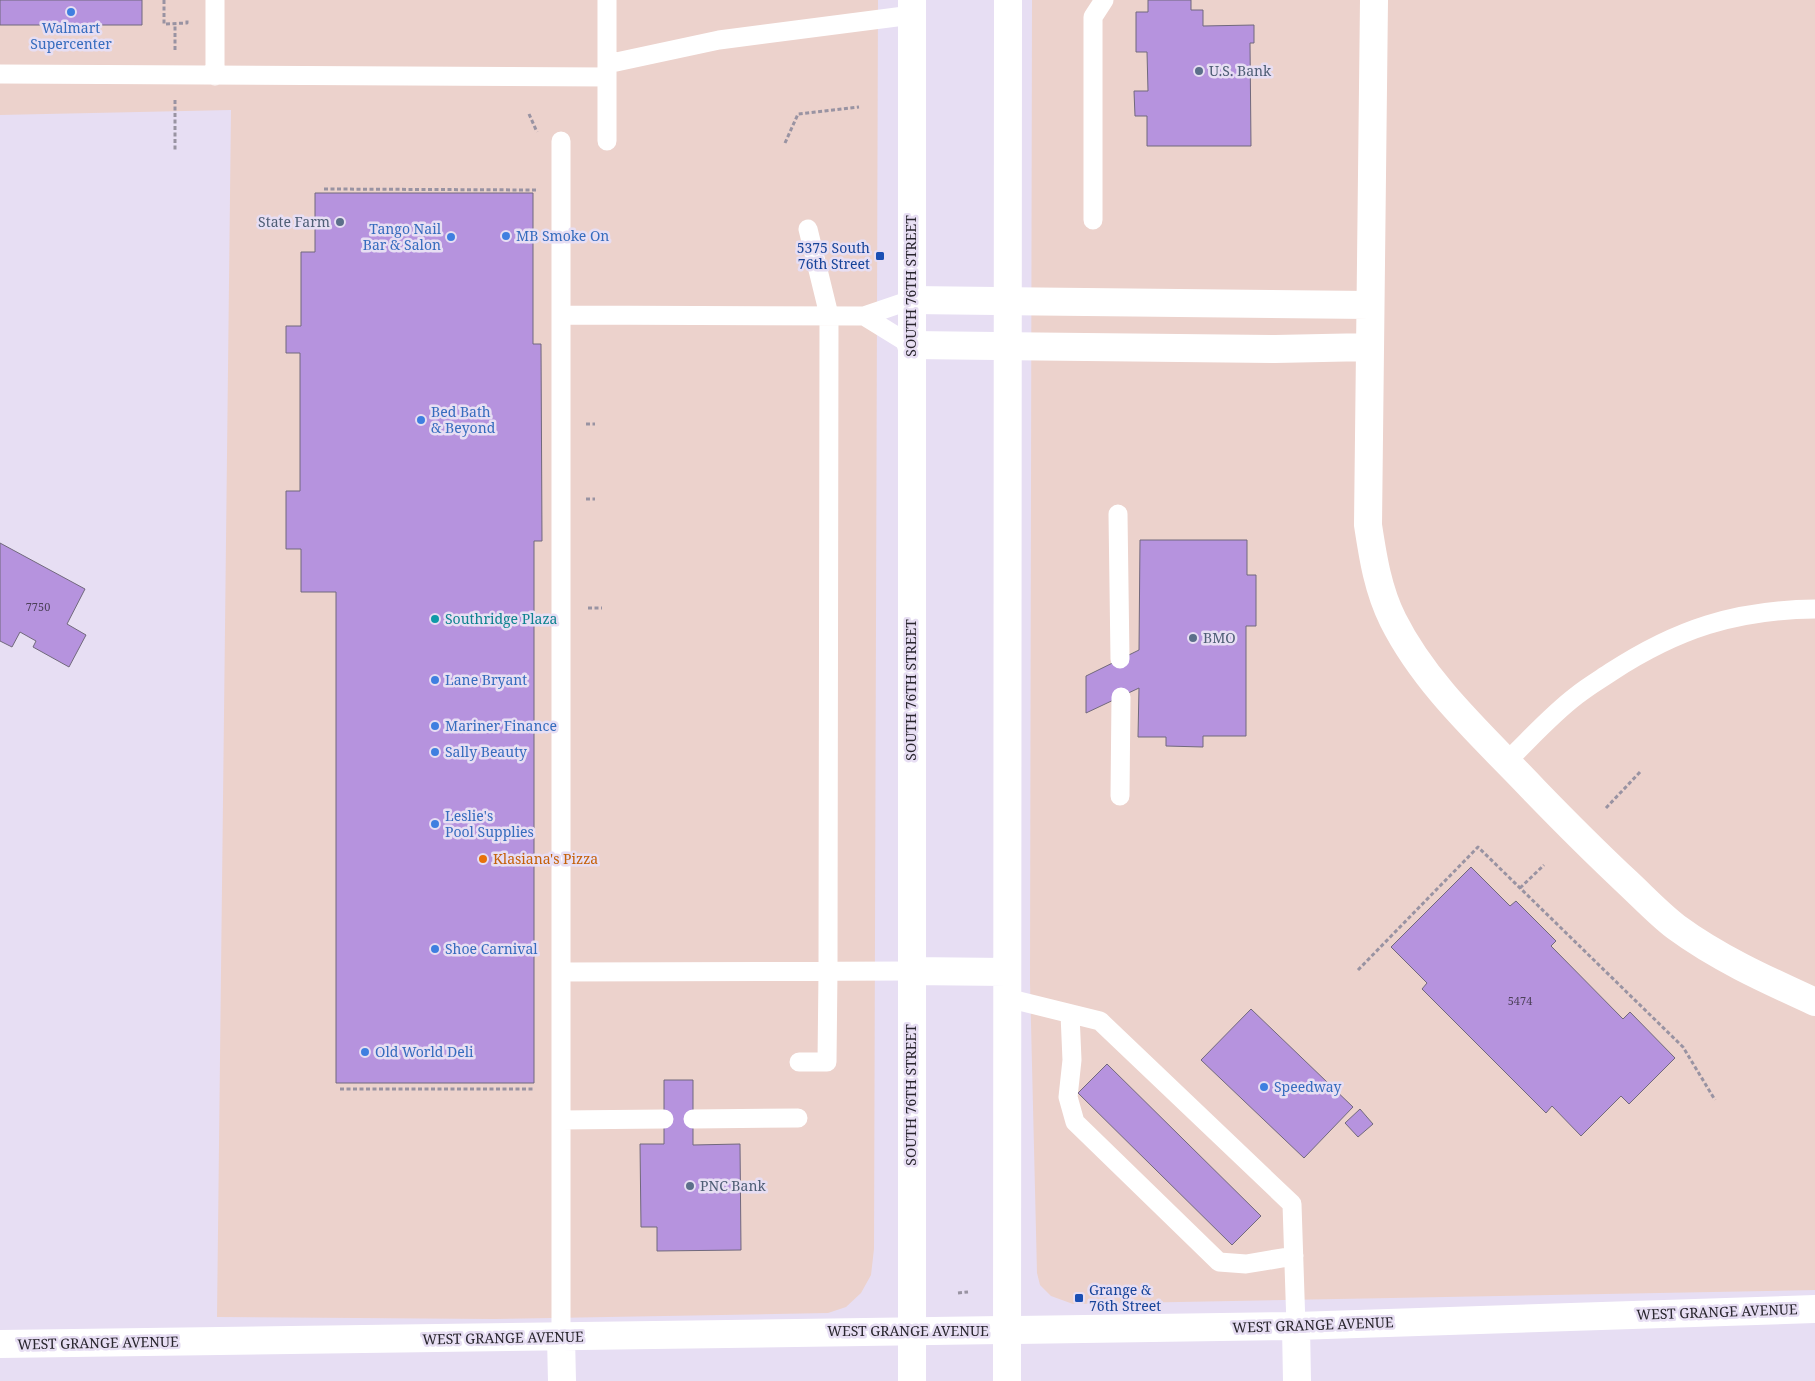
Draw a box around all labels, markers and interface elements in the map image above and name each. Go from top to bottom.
marker: Walmart Supercenter [65,6,77,18]
place label: Walmart Supercenter [30,18,112,53]
place label: U.S. Bank [1209,61,1272,80]
marker: U.S. Bank [1193,65,1205,77]
place label: State Farm [258,212,330,231]
street label: SOUTH 76TH STREET [901,215,920,357]
marker: State Farm [334,216,346,228]
place label: Tango Nail Bar & Salon [363,219,442,254]
place label: MB Smoke On [516,226,609,245]
marker: MB Smoke On [500,230,512,242]
marker: Tango Nail Bar & Salon [445,231,457,243]
place label: 5375 South 76th Street [797,238,870,273]
marker: 5375 South 76th Street [874,250,886,262]
place label: Bed Bath & Beyond [431,402,496,437]
marker: Bed Bath & Beyond [415,414,427,426]
house number: 7750 [26,599,50,614]
place label: Southridge Plaza [445,609,558,628]
marker: Southridge Plaza [429,613,441,625]
street label: SOUTH 76TH STREET [901,619,920,761]
place label: BMO [1203,628,1236,647]
marker: BMO [1187,632,1199,644]
place label: Lane Bryant [445,670,527,689]
marker: Lane Bryant [429,674,441,686]
place label: Mariner Finance [445,716,557,735]
marker: Mariner Finance [429,720,441,732]
place label: Sally Beauty [445,742,527,761]
marker: Sally Beauty [429,746,441,758]
place label: Leslie's Pool Supplies [445,806,534,841]
marker: Leslie's Pool Supplies [429,818,441,830]
place label: Klasiana's Pizza [493,849,598,868]
marker: Klasiana's Pizza [477,853,489,865]
place label: Shoe Carnival [445,939,538,958]
marker: Shoe Carnival [429,943,441,955]
house number: 5474 [1508,993,1532,1008]
street label: SOUTH 76TH STREET [901,1024,920,1166]
place label: Old World Deli [375,1042,474,1061]
marker: Old World Deli [359,1046,371,1058]
place label: Speedway [1274,1077,1341,1096]
marker: Speedway [1258,1081,1270,1093]
place label: PNC Bank [700,1176,766,1195]
marker: PNC Bank [684,1180,696,1192]
place label: Grange & 76th Street [1089,1280,1161,1315]
marker: Grange & 76th Street [1073,1292,1085,1304]
street label: WEST GRANGE AVENUE [1636,1299,1798,1324]
street label: WEST GRANGE AVENUE [1232,1312,1394,1337]
street label: WEST GRANGE AVENUE [827,1321,989,1340]
street label: WEST GRANGE AVENUE [422,1327,584,1348]
street label: WEST GRANGE AVENUE [17,1332,179,1353]

